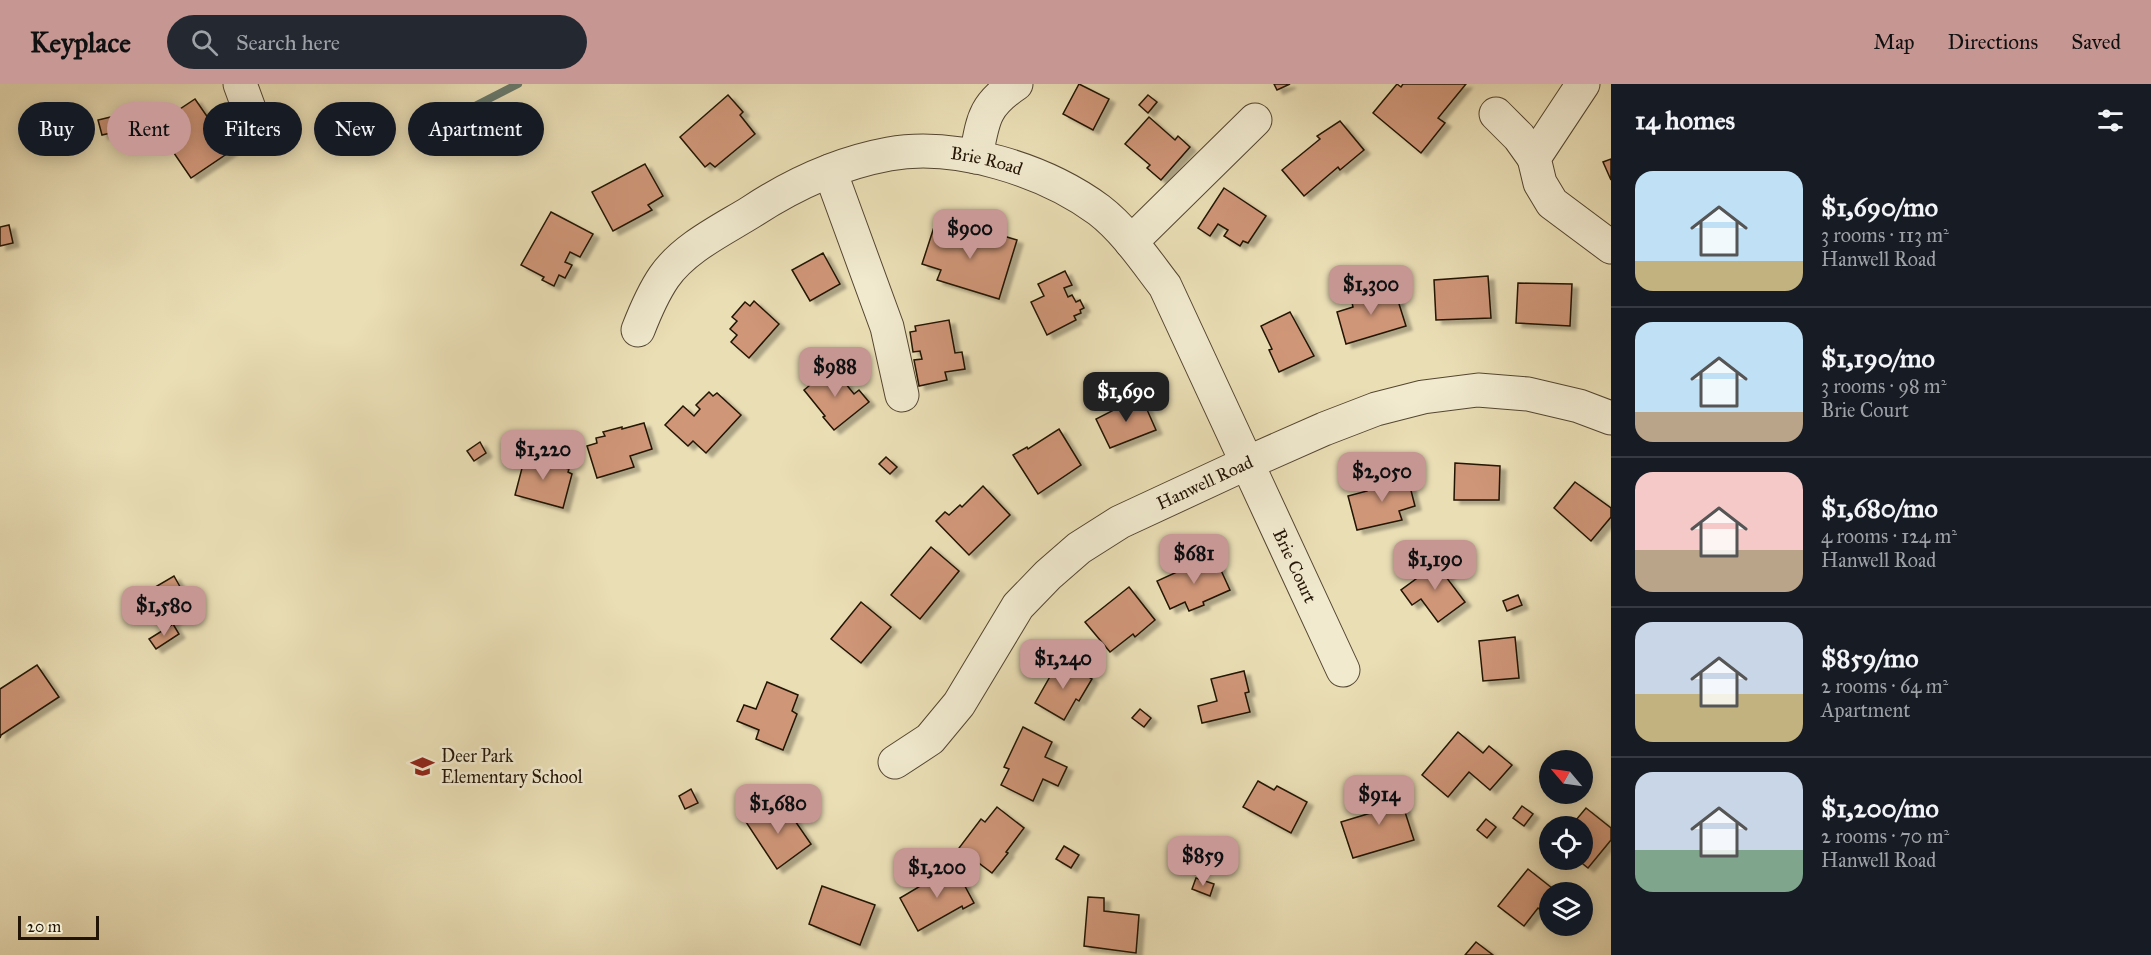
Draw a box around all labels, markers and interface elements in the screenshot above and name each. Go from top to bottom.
search box [167,15,587,69]
text: Keyplace [30,25,131,60]
icon: search [188,26,221,59]
text: Search here [236,29,340,56]
text: Map [1874,29,1915,55]
text: Directions [1948,29,2038,55]
text: Saved [2071,29,2121,55]
chip: Buy [18,102,95,156]
chip: Rent [107,102,191,156]
chip: Filters [203,102,302,156]
chip: New [314,102,396,156]
chip: Apartment [408,102,544,156]
text: 14 homes [1635,104,1735,136]
icon: filters [2094,104,2127,137]
street label: Brie Road [949,142,1026,180]
text: $1,690/mo [1821,191,1938,223]
icon: home [1683,195,1755,267]
pin: $900 [934,209,1006,260]
text: $900 [947,216,993,240]
text: 3 rooms · 113 m² [1821,223,1949,247]
text: Hanwell Road [1821,247,1936,271]
pin: $1,300 [1322,265,1420,316]
text: $1,300 [1343,272,1399,296]
text: $1,190/mo [1821,342,1935,374]
icon: home [1683,346,1755,418]
pin: $988 [799,347,871,398]
text: $988 [813,354,857,378]
pin: $1,690 [1077,372,1175,423]
text: 3 rooms · 98 m² [1821,374,1946,398]
text: $1,690 [1097,379,1155,403]
text: Brie Court [1821,398,1909,422]
pin: $1,220 [494,430,592,481]
text: $1,220 [515,437,571,461]
street label: Hanwell Road [1153,451,1256,514]
pin: $2,050 [1333,452,1431,503]
text: $2,050 [1352,459,1412,483]
text: $1,680/mo [1821,492,1938,524]
icon: home [1683,496,1755,568]
text: 4 rooms · 124 m² [1821,524,1957,548]
street label: Brie Court [1268,525,1322,607]
pin: $681 [1158,534,1230,585]
pin: $1,190 [1386,540,1484,591]
text: $681 [1174,541,1214,565]
text: $1,190 [1407,547,1463,571]
text: Hanwell Road [1821,548,1936,572]
pin: $1,580 [115,586,213,637]
text: $1,580 [136,593,192,617]
pin: $1,240 [1014,639,1112,690]
text: $859/mo [1821,642,1919,674]
text: $1,240 [1034,646,1092,670]
icon: home [1683,646,1755,718]
text: 2 rooms · 64 m² [1821,674,1948,698]
text: Apartment [1821,698,1910,722]
place label: Deer Park Elementary School [441,745,583,788]
north arrow [1539,750,1593,804]
map controls [1539,750,1593,936]
school or university icon: Deer Park Elementary School [410,753,436,779]
pin: $914 [1343,775,1415,826]
text: $914 [1358,782,1400,806]
pin: $1,680 [729,784,827,835]
text: $1,680 [749,791,807,815]
text: $1,200/mo [1821,792,1939,824]
icon: home [1683,796,1755,868]
button: locate [1539,816,1593,870]
text: 2 rooms · 70 m² [1821,824,1949,848]
pin: $859 [1167,836,1239,887]
text: $859 [1182,843,1224,867]
pin: $1,200 [888,848,986,899]
text: Hanwell Road [1821,848,1936,872]
text: $1,200 [908,855,966,879]
button: layers [1539,882,1593,936]
scale bar [18,913,99,940]
text: 20 m [27,917,61,936]

